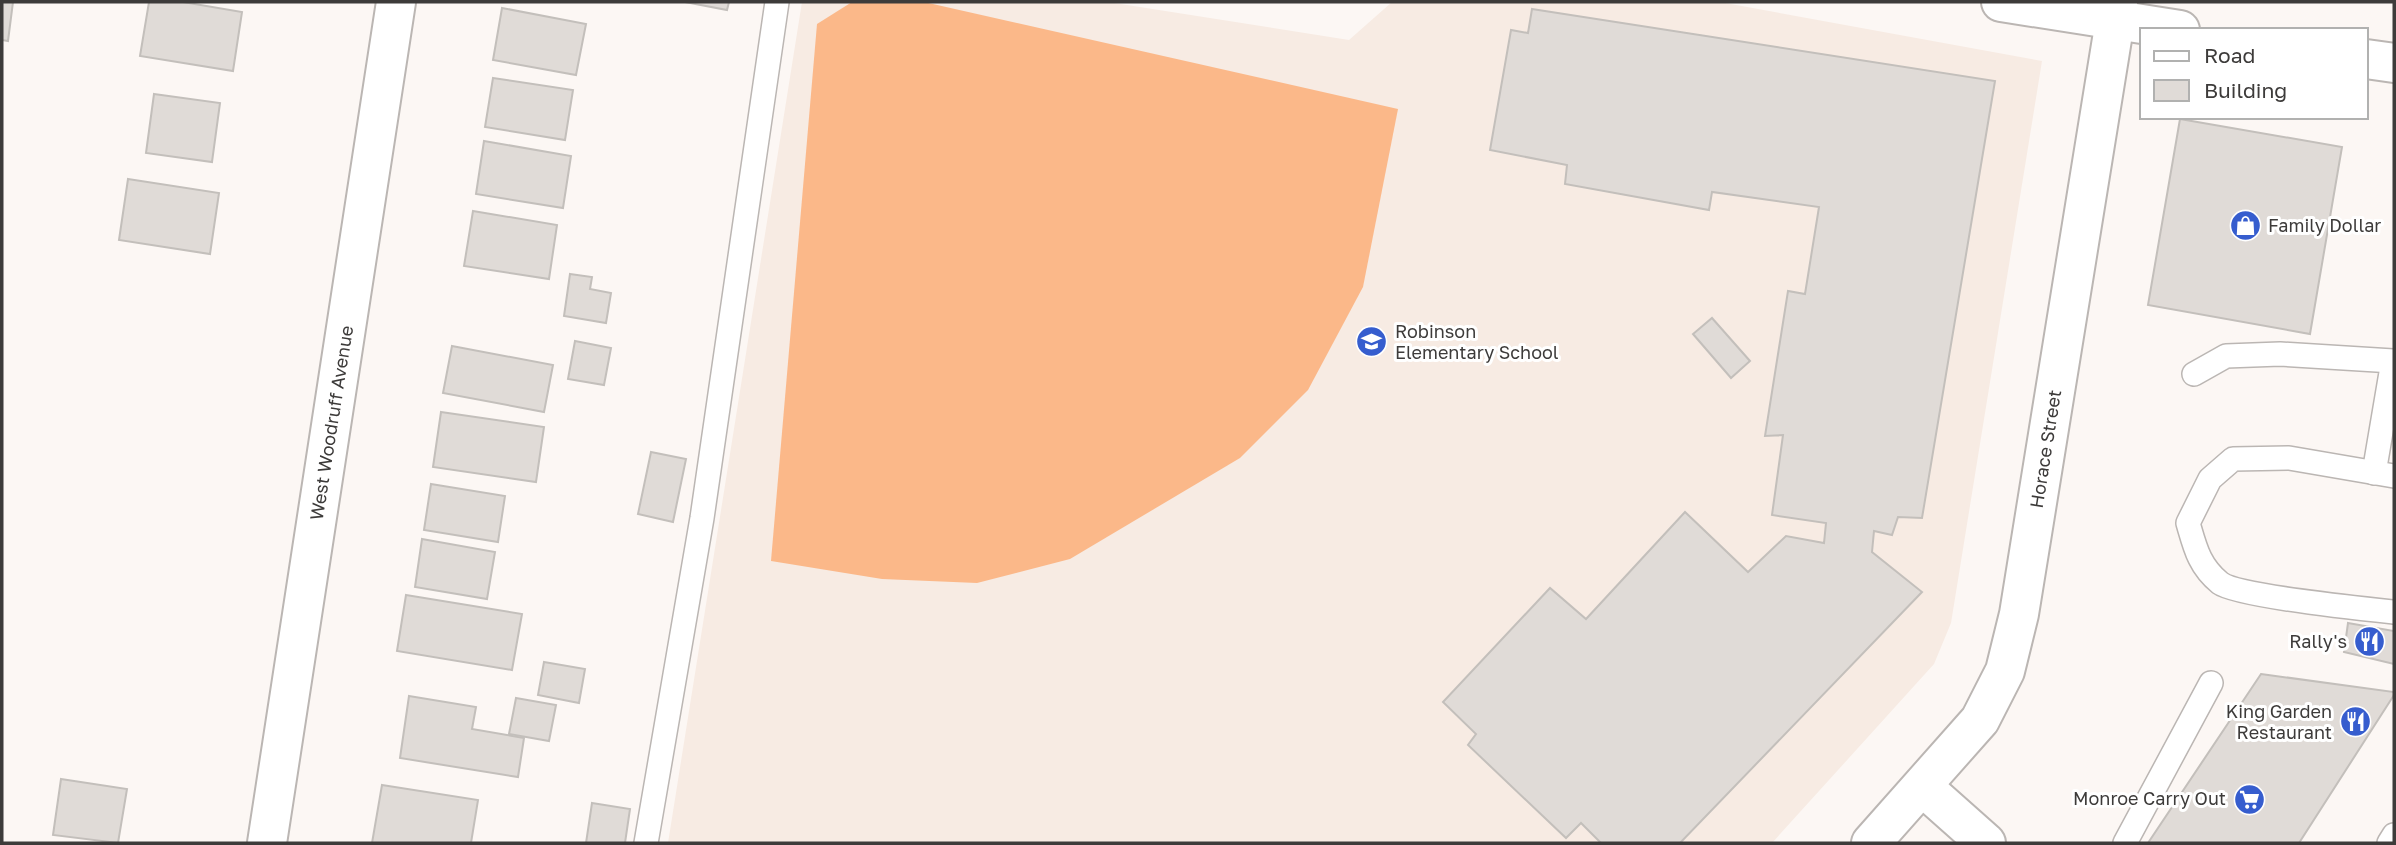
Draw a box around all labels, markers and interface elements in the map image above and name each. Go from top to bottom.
legend [2140,28,2368,119]
text: Road [2204,42,2255,68]
text: Building [2204,77,2287,103]
shop icon: Family Dollar [2228,209,2262,243]
place label: Family Dollar [2268,214,2381,236]
place label: Robinson Elementary School [1395,320,1559,363]
street label: West Woodruff Avenue [305,324,357,522]
school or university icon: Robinson Elementary School [1355,325,1389,359]
street label: Horace Street [2025,388,2065,510]
restaurant icon: Rally's [2353,625,2387,659]
place label: Rally's [2289,630,2347,652]
place label: King Garden Restaurant [2226,700,2332,743]
restaurant icon: King Garden Restaurant [2338,705,2372,739]
supermarket icon: Monroe Carry Out [2232,782,2266,816]
place label: Monroe Carry Out [2073,787,2226,809]

